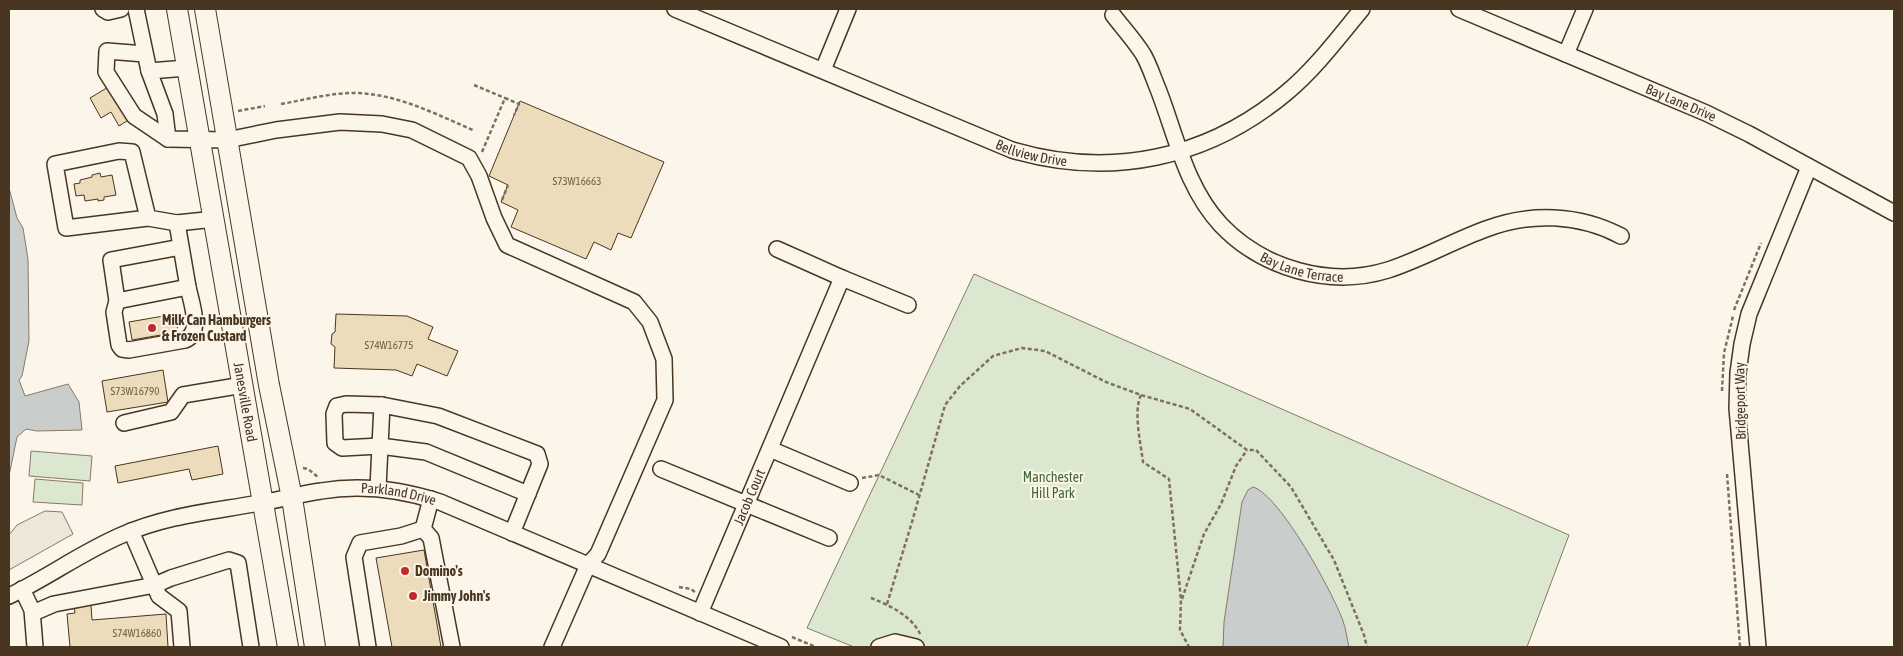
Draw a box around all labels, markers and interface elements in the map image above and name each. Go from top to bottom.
street label: Bay Lane Drive [1643,81,1719,125]
street label: Bellview Drive [993,136,1068,169]
house number: S73W16663 [553,175,601,187]
street label: Bay Lane Terrace [1258,249,1344,285]
place label: Milk Can Hamburgers & Frozen Custard [162,312,271,344]
marker: Milk Can Hamburgers & Frozen Custard [146,322,158,334]
house number: S74W16775 [365,339,413,351]
street label: Janesville Road [231,361,260,443]
street label: Bridgeport Way [1731,362,1749,440]
house number: S73W16790 [111,385,159,397]
street label: Jacob Court [730,467,768,527]
park label: Manchester Hill Park [1023,469,1084,501]
street label: Parkland Drive [361,480,438,508]
place label: Domino's [415,563,463,579]
marker: Domino's [399,565,411,577]
place label: Jimmy John's [422,588,490,604]
marker: Jimmy John's [407,590,419,602]
house number: S74W16860 [113,627,161,639]

